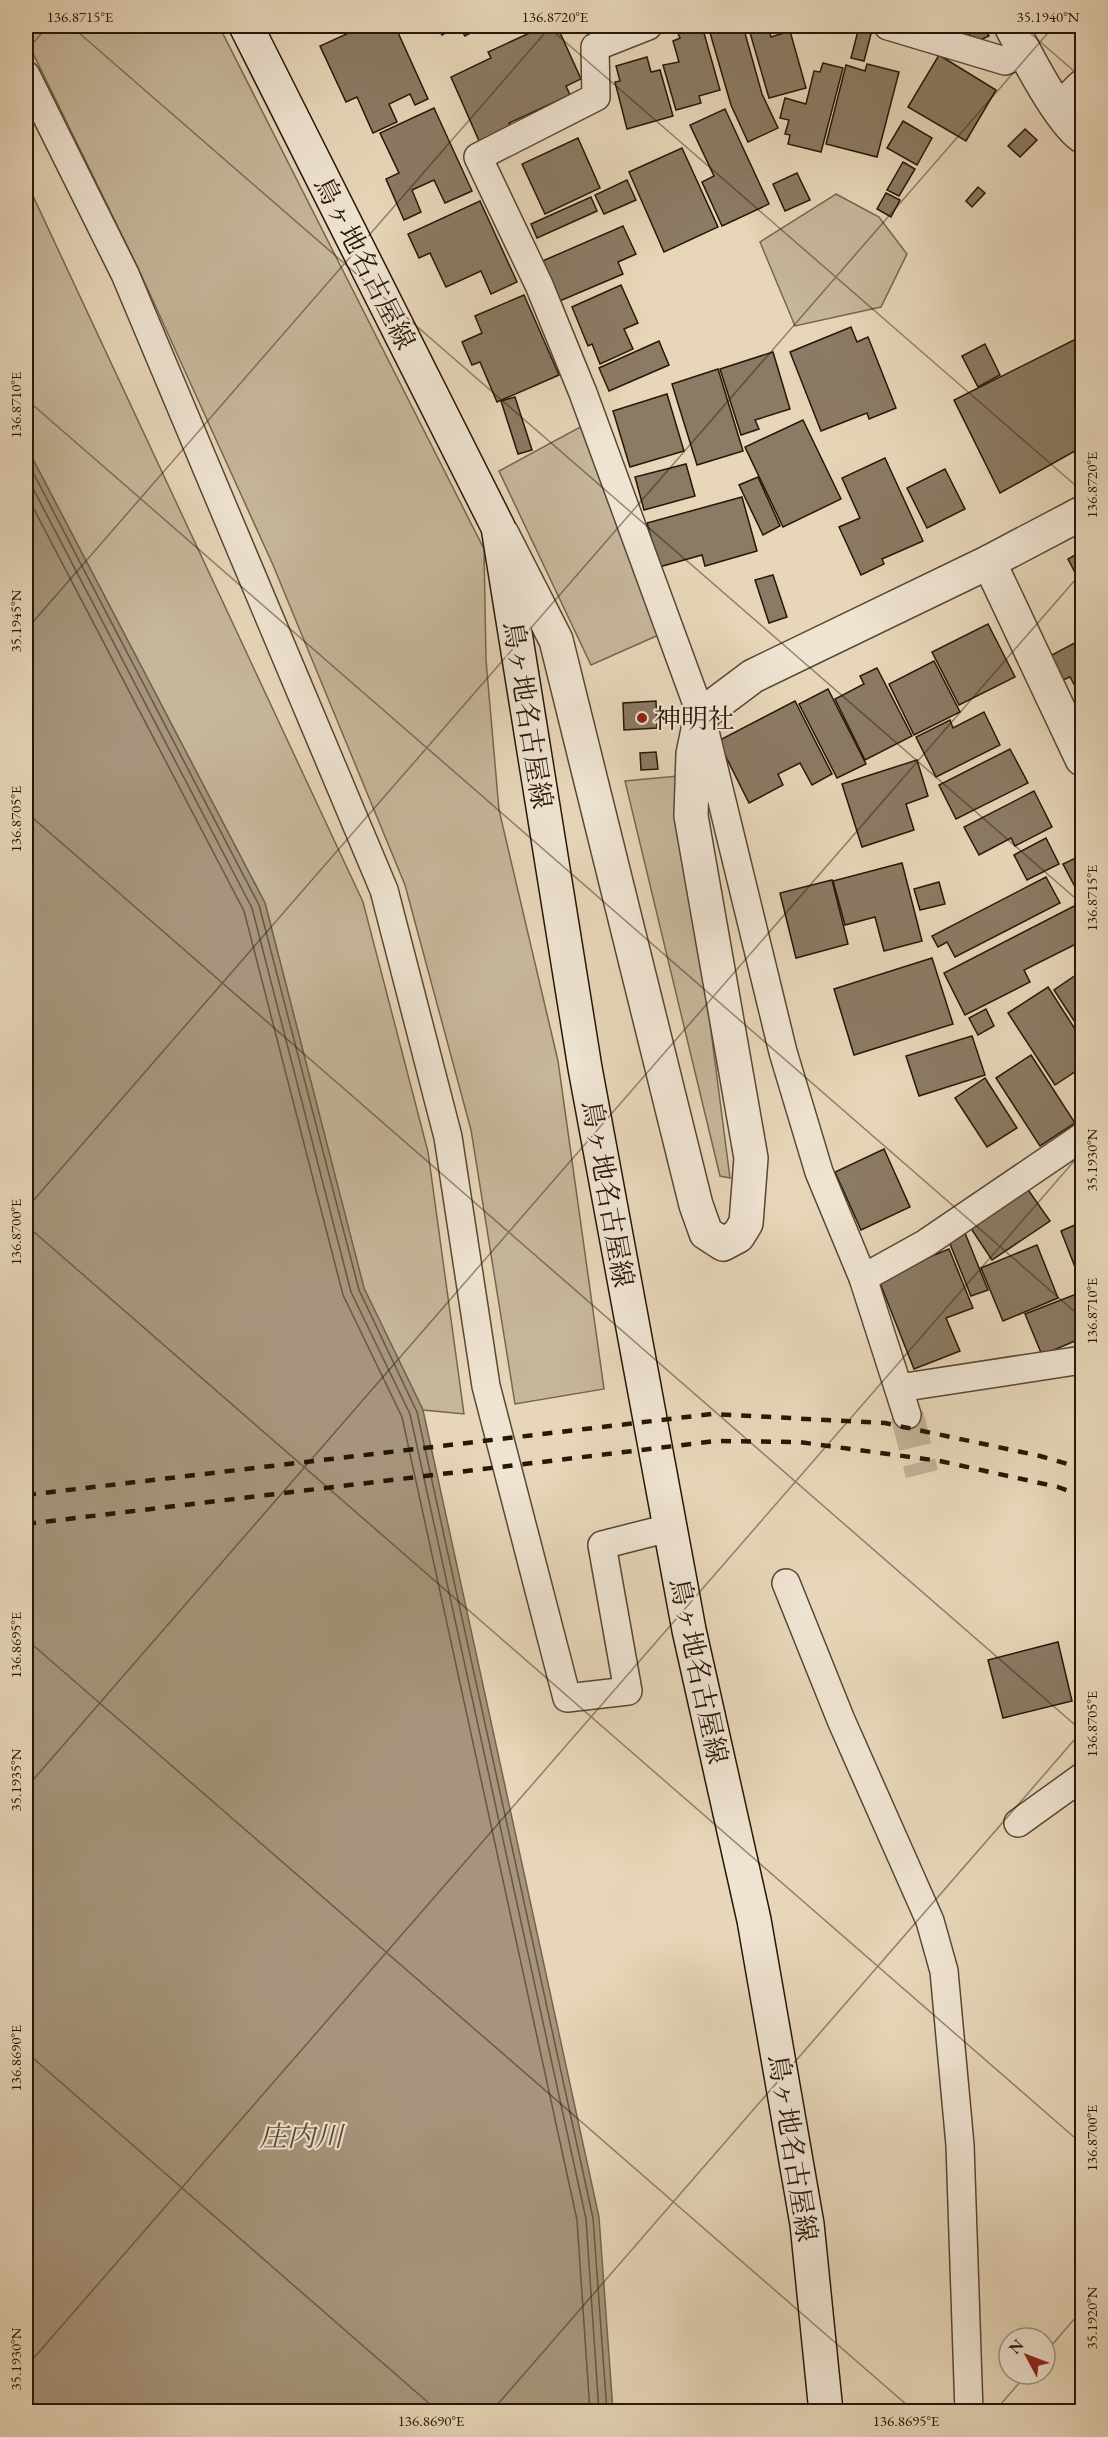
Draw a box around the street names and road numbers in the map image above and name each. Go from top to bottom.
street label: 鳥ヶ地名古屋線 [307,171,423,355]
street label: 鳥ヶ地名古屋線 [496,619,560,811]
street label: 鳥ヶ地名古屋線 [574,1098,642,1290]
street label: 鳥ヶ地名古屋線 [662,1575,736,1767]
street label: 鳥ヶ地名古屋線 [761,2052,825,2244]

